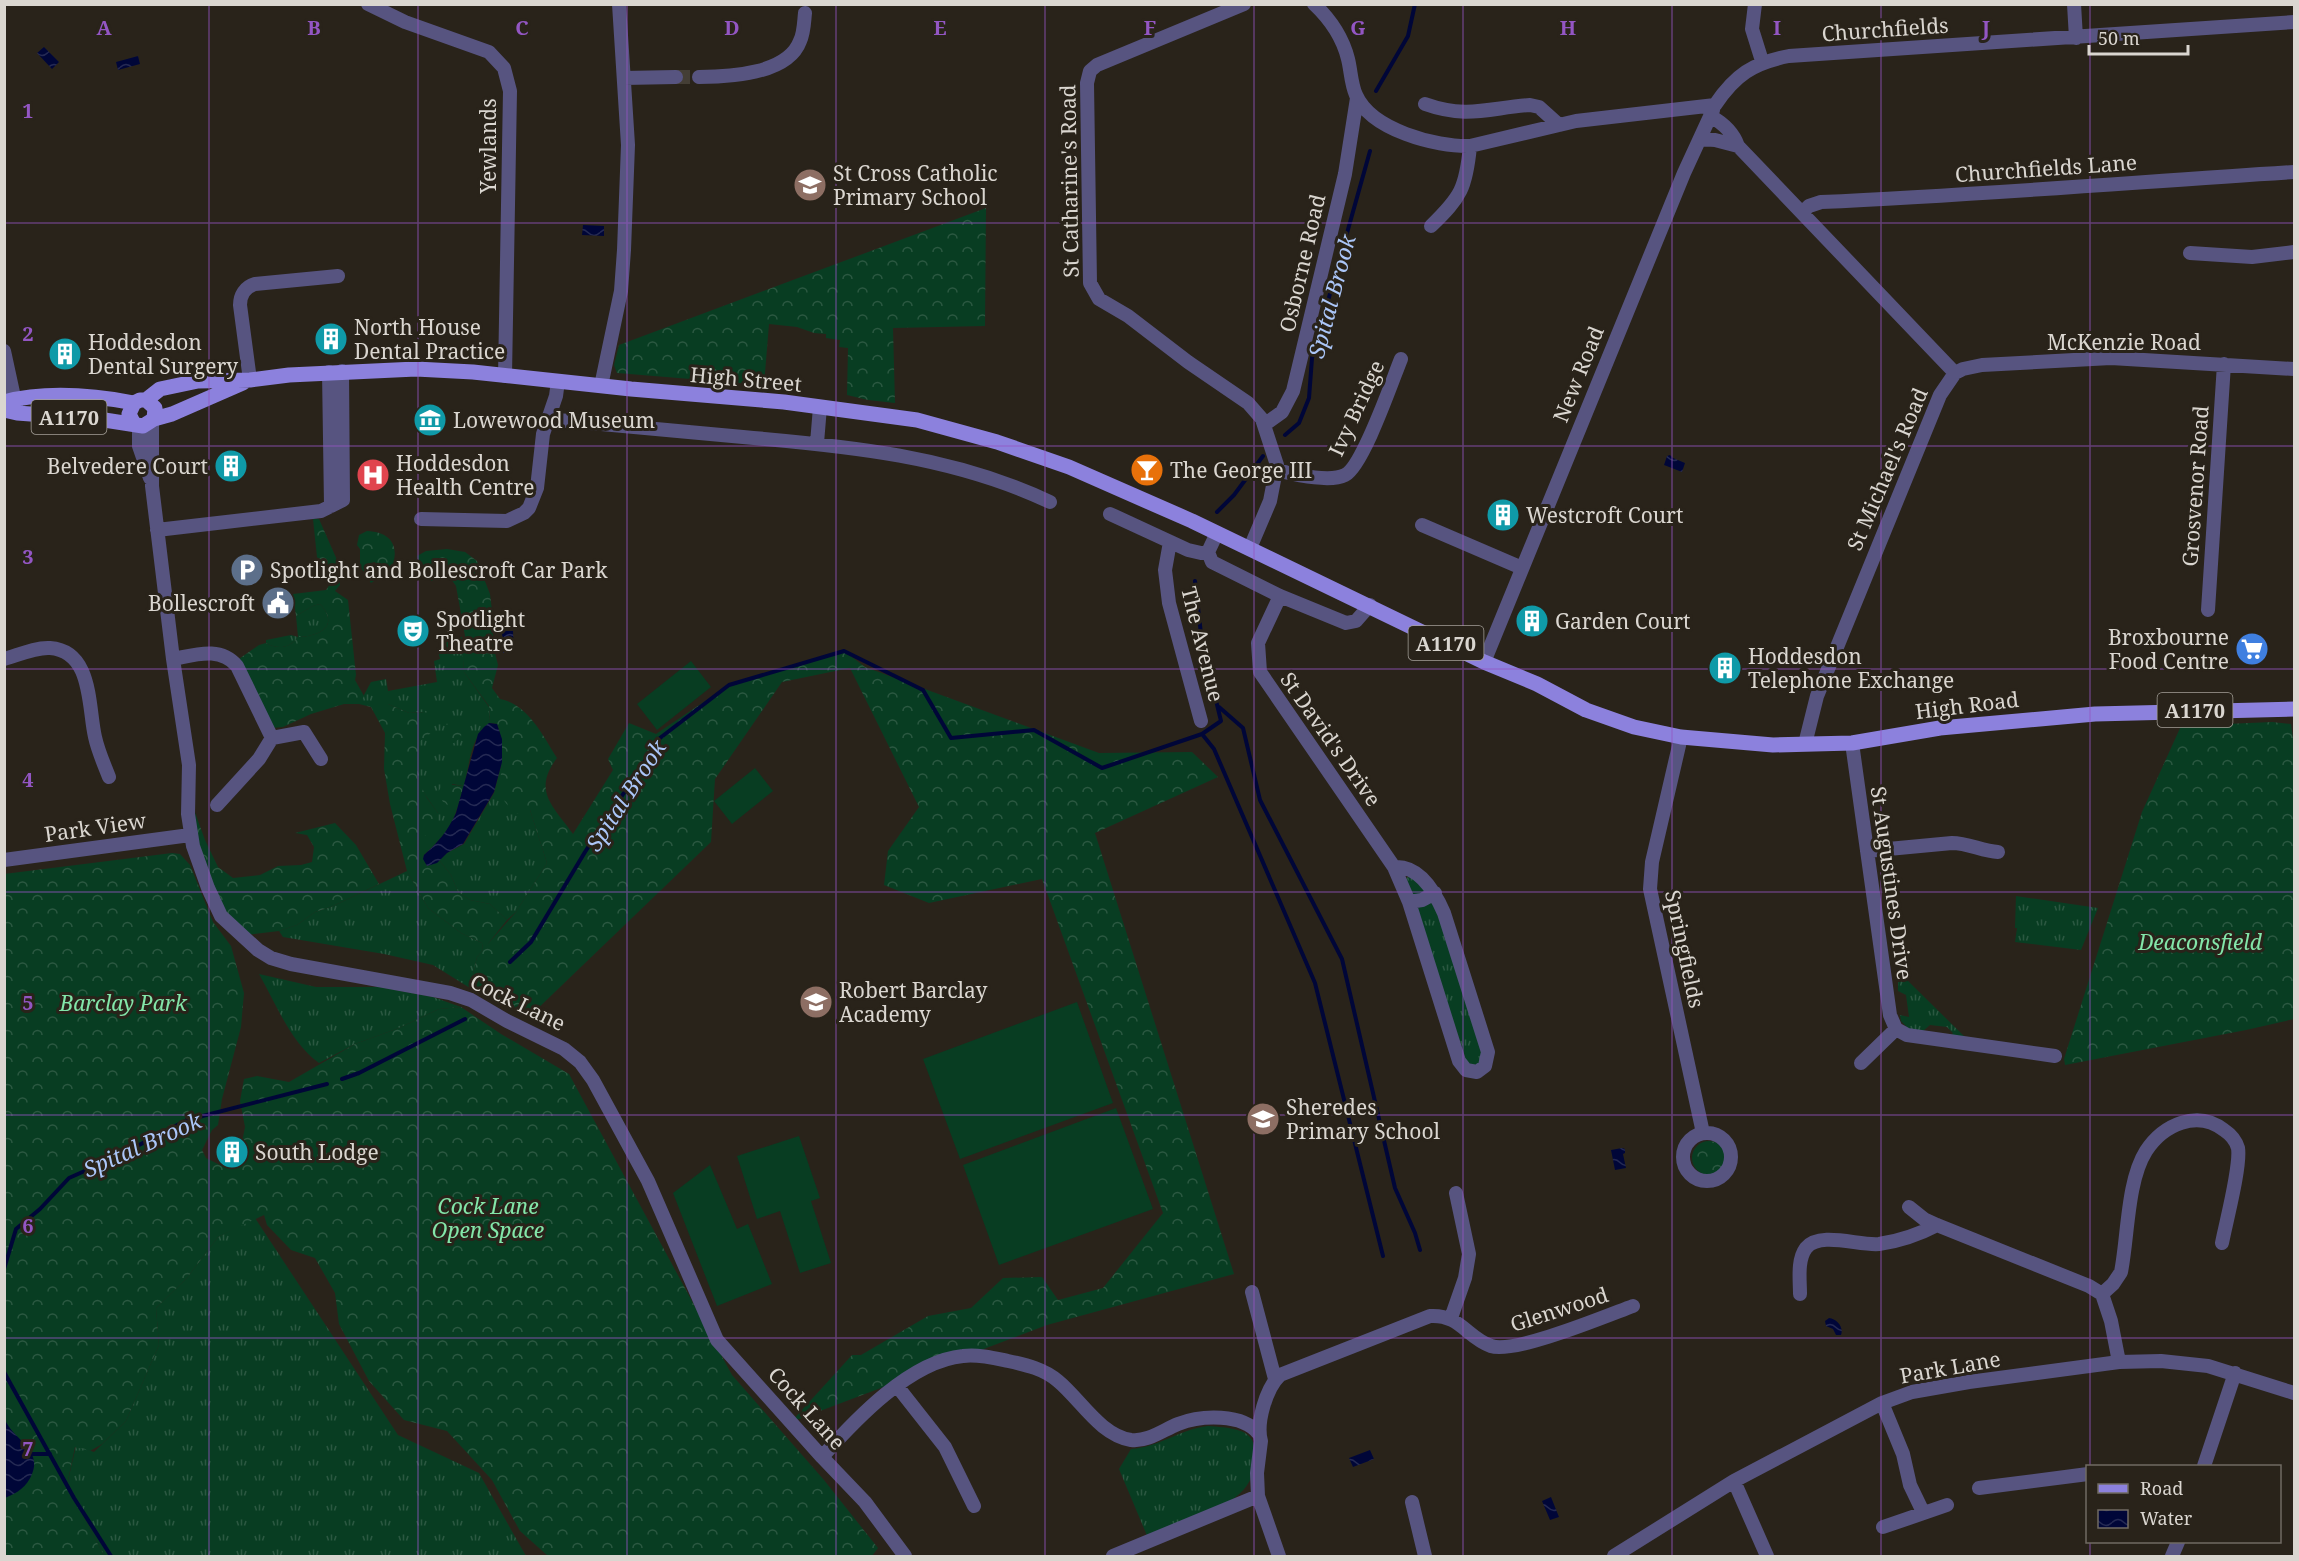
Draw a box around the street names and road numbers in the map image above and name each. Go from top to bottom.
street label: Churchfields [1821,11,1949,47]
street label: St Catharine's Road [1053,84,1085,278]
street label: Yewlands [474,98,502,195]
street label: Churchfields Lane [1954,148,2138,188]
street label: Osborne Road [1273,191,1332,335]
street label: New Road [1546,322,1610,426]
street label: McKenzie Road [2047,328,2201,356]
street label: Ivy Bridge [1322,355,1390,461]
street label: High Street [689,360,803,398]
street label: St Michael's Road [1840,383,1934,555]
road number: A1170 [32,400,106,434]
street label: Grosvenor Road [2175,404,2215,568]
street label: The Avenue [1175,583,1231,705]
road number: A1170 [1408,626,1484,660]
street label: St David's Drive [1274,666,1388,812]
street label: High Road [1914,685,2020,725]
road number: A1170 [2158,693,2232,727]
street label: St Augustines Drive [1865,784,1919,982]
street label: Park View [42,806,149,848]
street label: Springfields [1659,887,1711,1011]
street label: Cock Lane [466,967,570,1037]
street label: Glenwood [1506,1280,1612,1338]
street label: Park Lane [1897,1344,2003,1390]
street label: Cock Lane [762,1360,852,1456]

